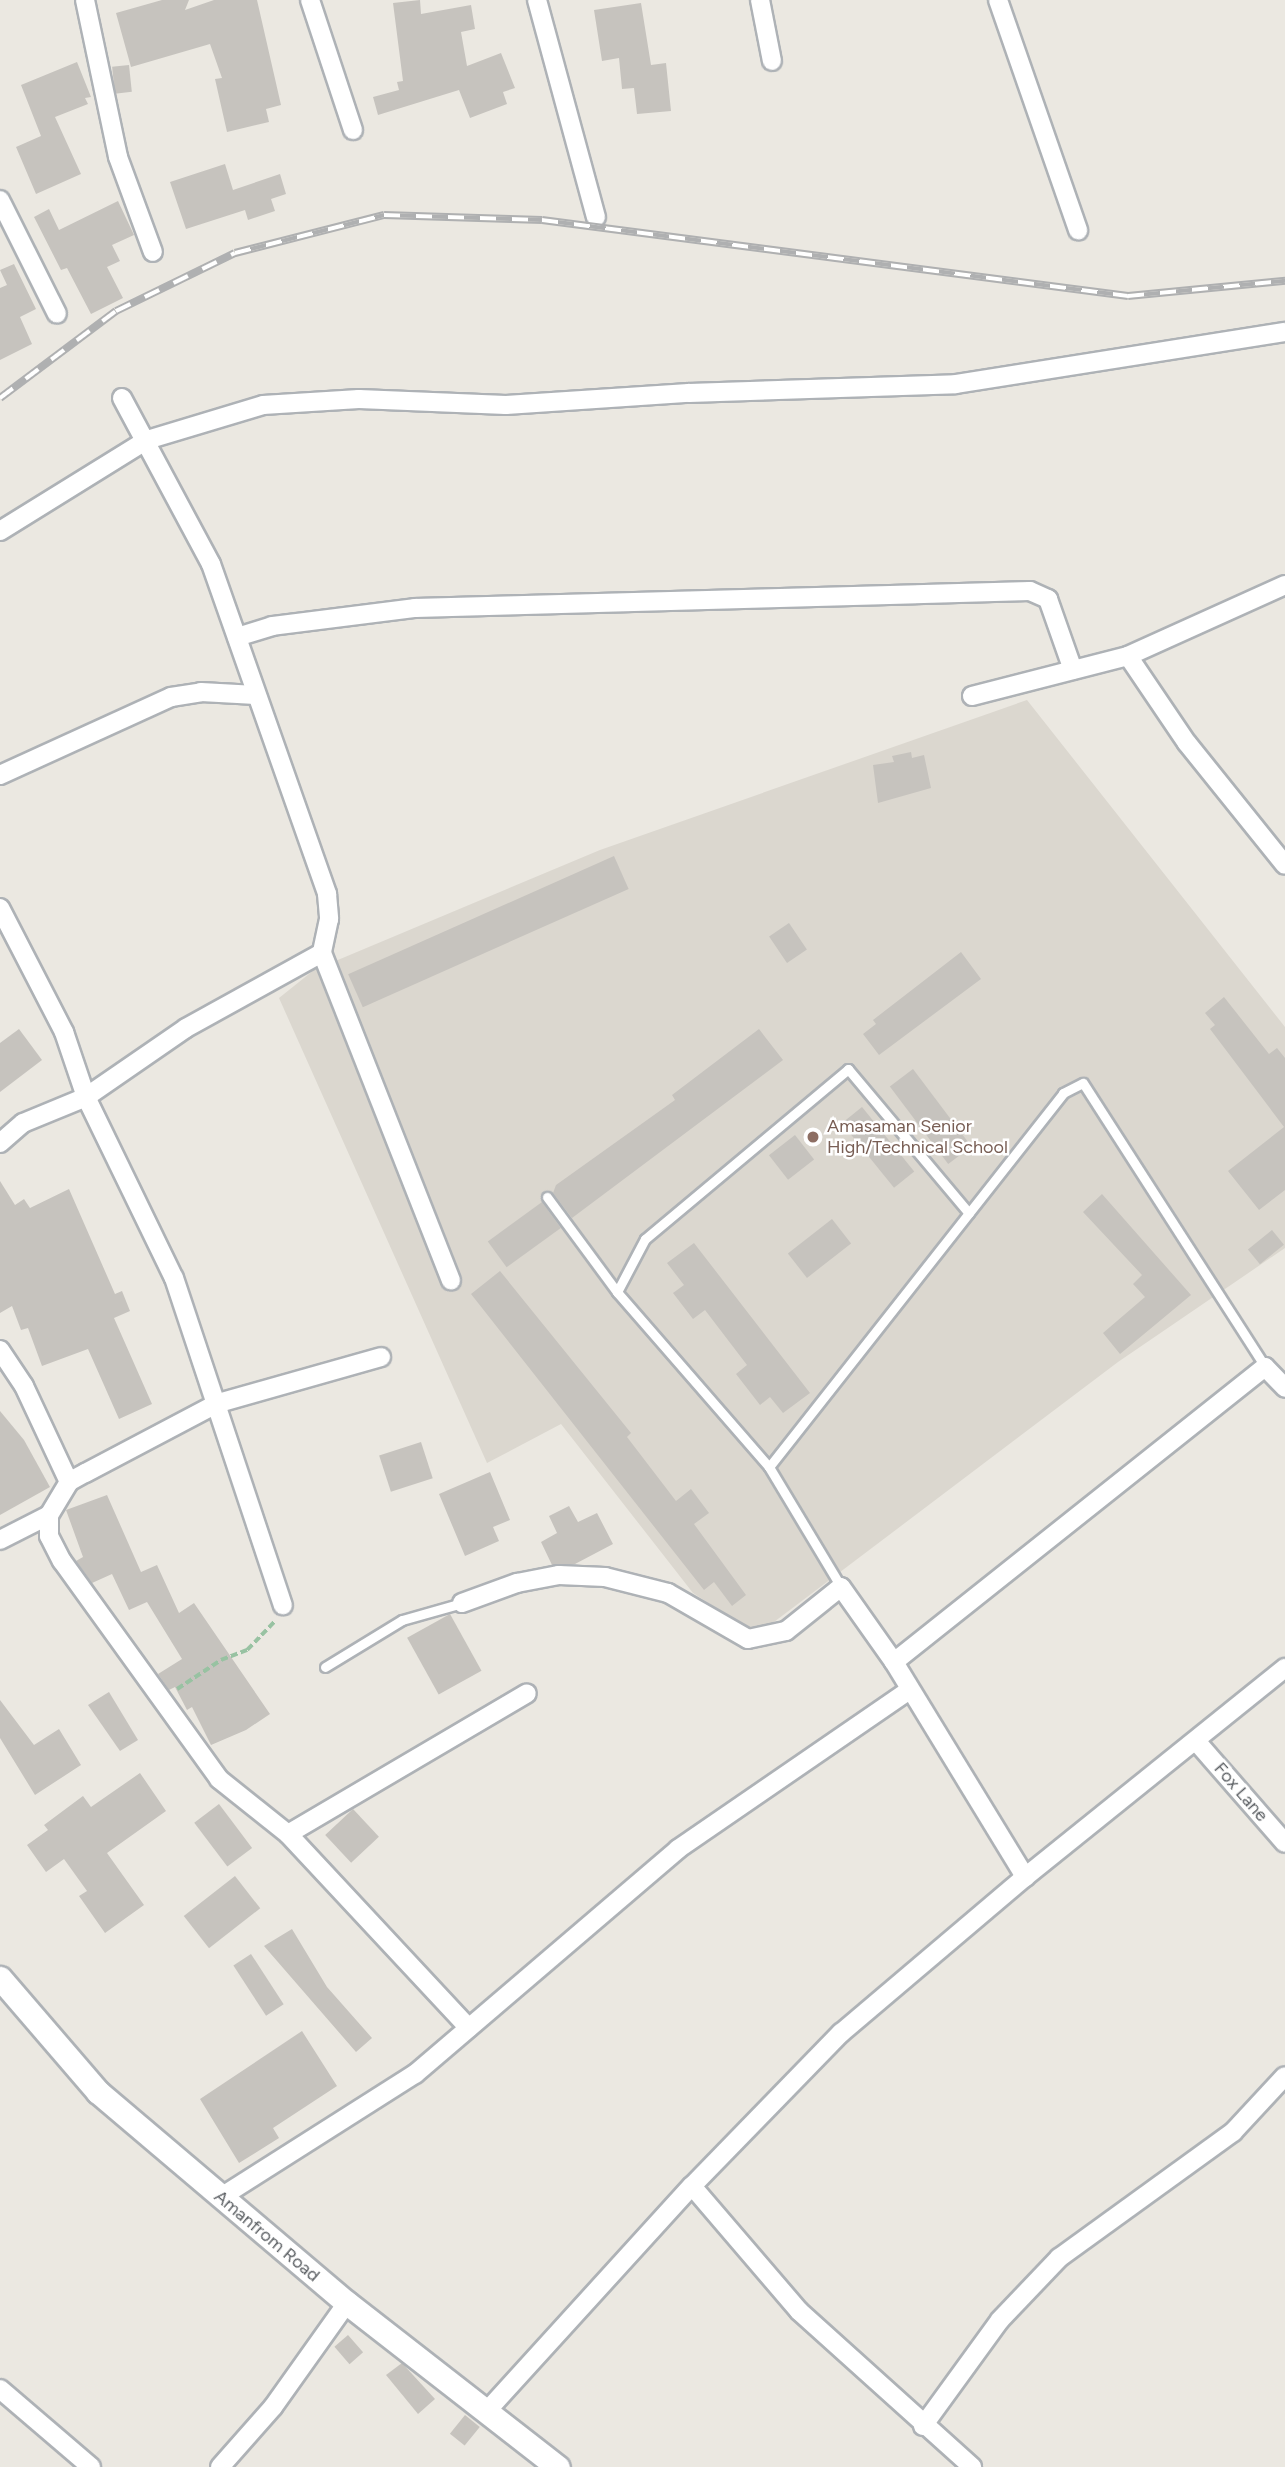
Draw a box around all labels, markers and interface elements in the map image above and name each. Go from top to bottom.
place label: Amasaman Senior High/Technical School [827,1116,1008,1158]
marker: Amasaman Senior High/Technical School [805,1129,821,1145]
street label: Fox Lane [1209,1758,1273,1826]
street label: Amanfrom Road [210,2186,324,2286]

